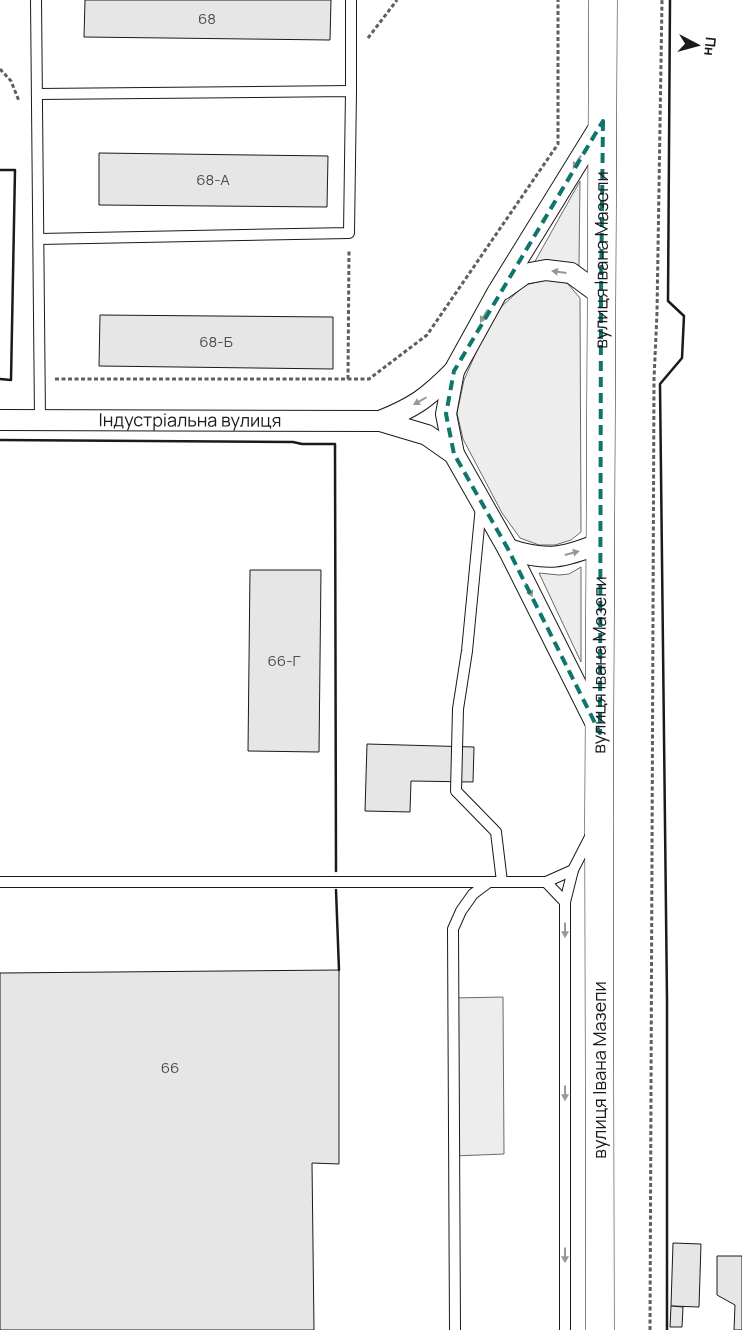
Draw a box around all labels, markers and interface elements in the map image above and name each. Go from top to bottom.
house number: 68 [198,8,216,29]
north arrow [672,20,722,70]
text: Пн [700,36,721,57]
one-way arrow [573,156,582,169]
house number: 68-А [196,169,230,190]
street label: вулиця Івана Мазепи [588,171,613,349]
one-way arrow [551,268,567,276]
one-way arrow [480,309,488,324]
house number: 68-Б [199,331,233,352]
one-way arrow [414,397,427,406]
street label: Індустріальна вулиця [99,407,281,432]
one-way arrow [565,549,580,557]
street label: вулиця Івана Мазепи [586,576,611,754]
one-way arrow [525,583,533,597]
house number: 66-Г [268,650,300,671]
one-way arrow [561,923,569,939]
street label: вулиця Івана Мазепи [587,981,611,1159]
house number: 66 [161,1057,179,1078]
one-way arrow [561,1085,569,1101]
one-way arrow [561,1248,569,1264]

